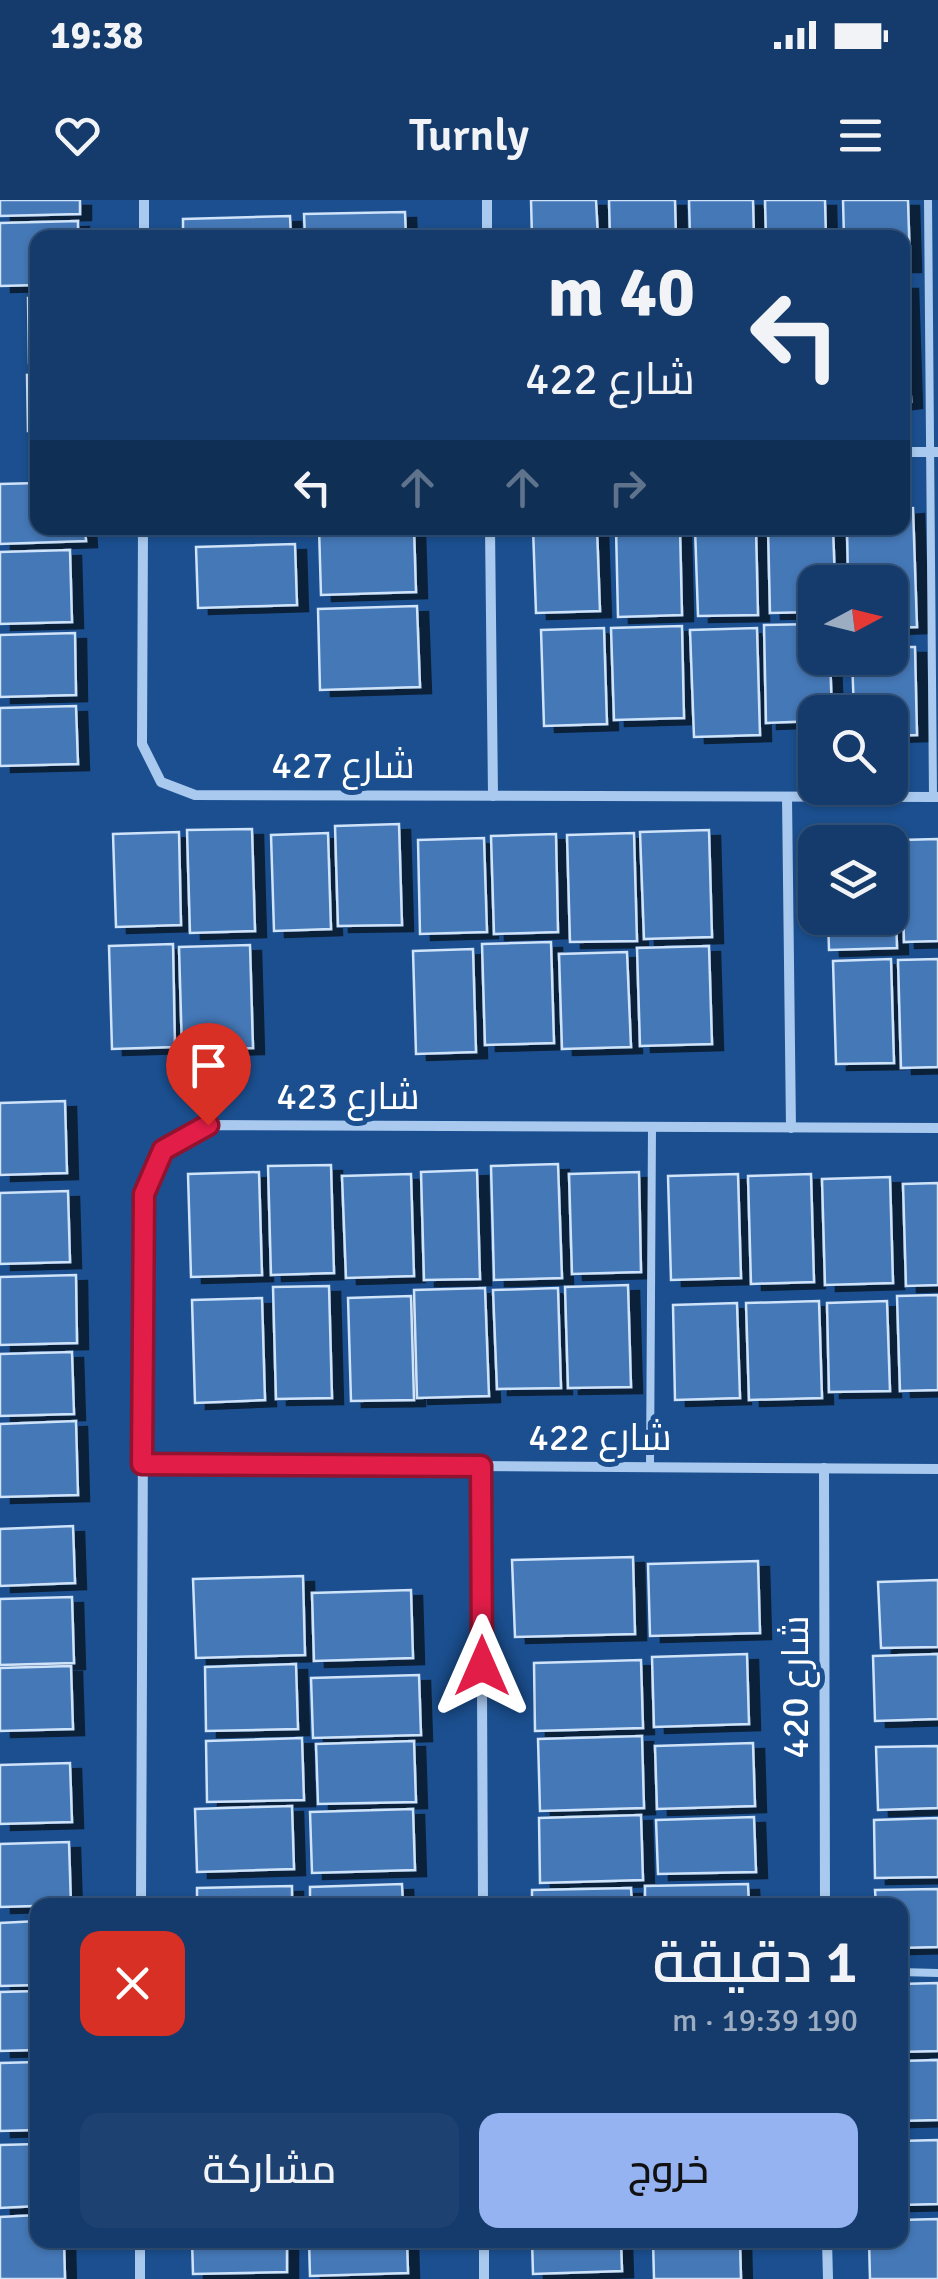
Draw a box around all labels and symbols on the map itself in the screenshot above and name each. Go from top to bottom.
north arrow [798,565,908,675]
street label: شارع 427 [271,742,415,790]
pin [166,1023,251,1126]
street label: شارع 423 [276,1073,420,1121]
street label: شارع 422 [528,1414,672,1462]
position arrow [430,1614,534,1718]
street label: شارع 420 [772,1615,820,1759]

